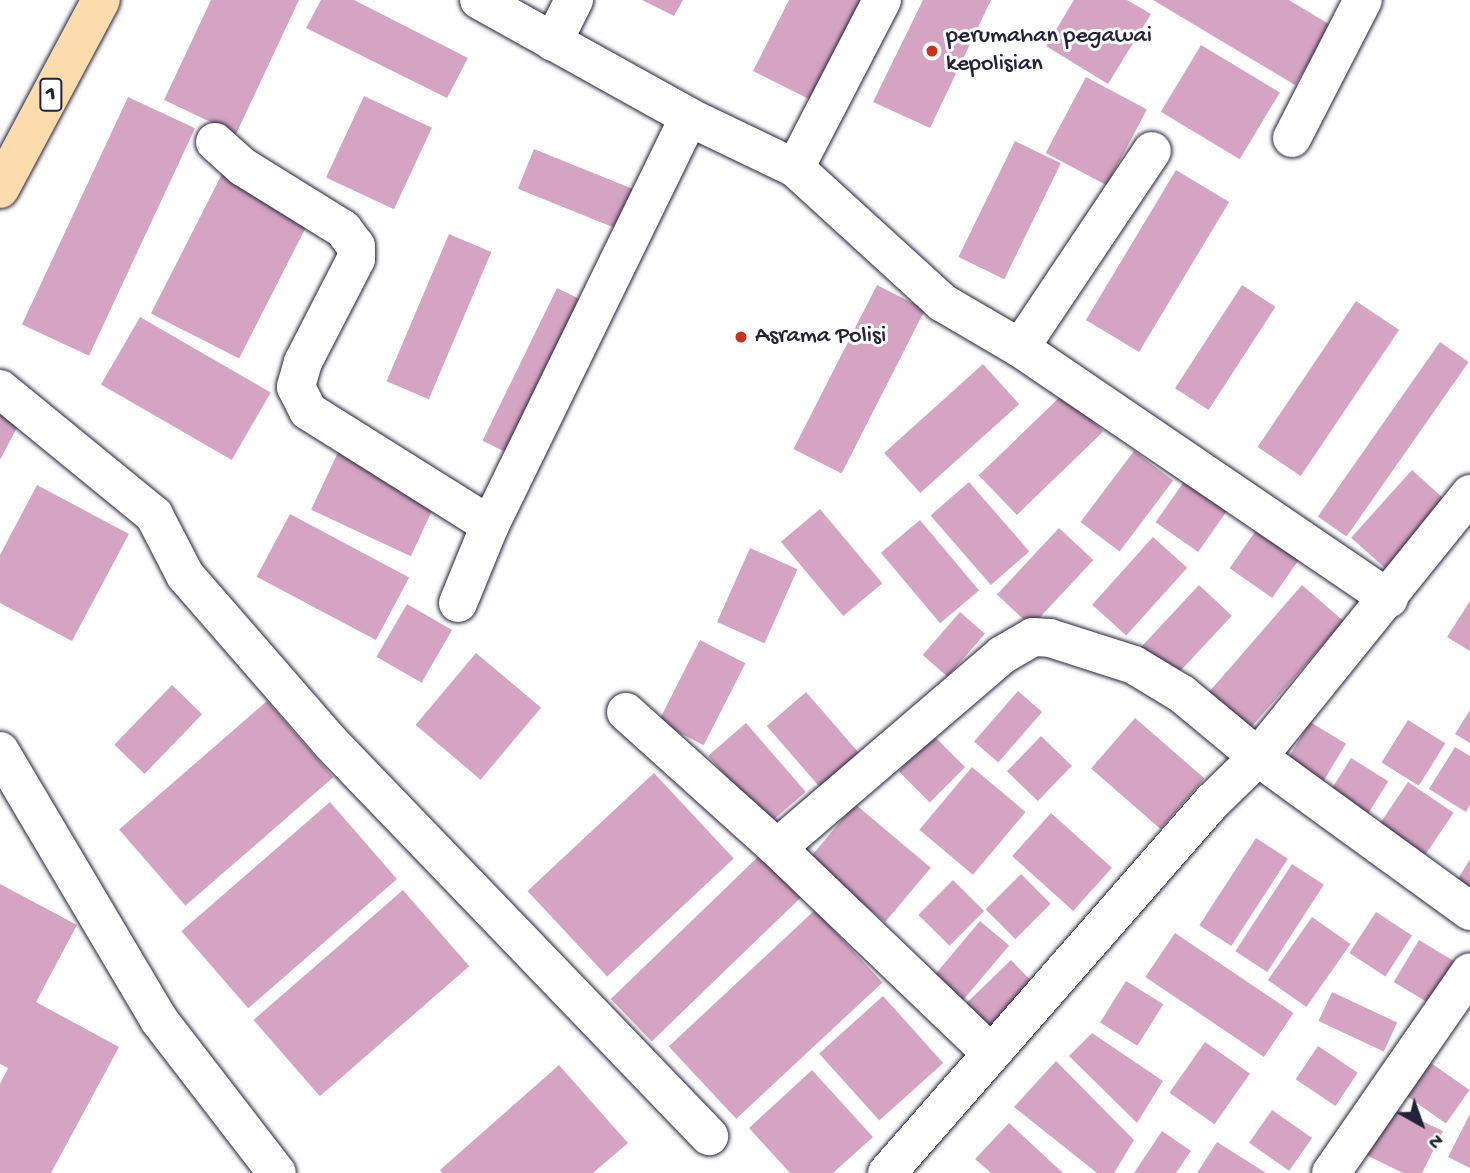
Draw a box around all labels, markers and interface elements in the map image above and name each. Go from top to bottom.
place label: perumahan pegawai kepolisian [946,23,1152,79]
marker: perumahan pegawai kepolisian [924,43,940,59]
road number: 1 [39,76,63,114]
place label: Asrama Polisi [755,323,886,351]
marker: Asrama Polisi [733,329,749,345]
north arrow [1386,1089,1456,1159]
text: N [1423,1128,1447,1153]

